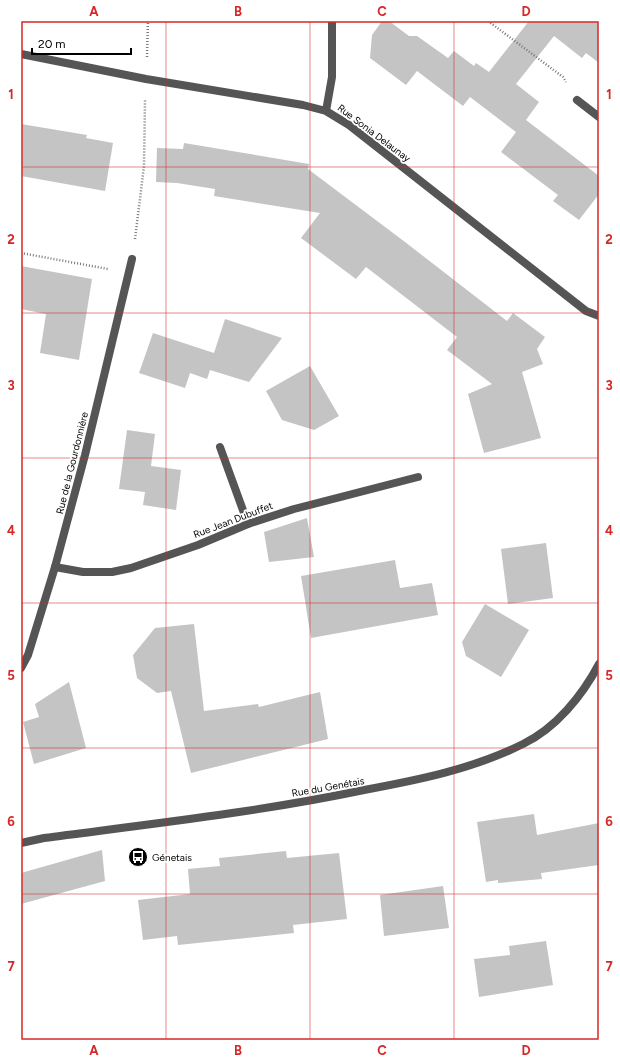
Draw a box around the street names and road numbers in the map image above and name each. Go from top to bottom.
street label: Rue Sonia Delaunay [335,101,414,165]
street label: Rue de la Gourdonnière [53,410,91,516]
street label: Rue Jean Dubuffet [191,499,275,541]
street label: Rue du Genétais [291,774,366,800]

